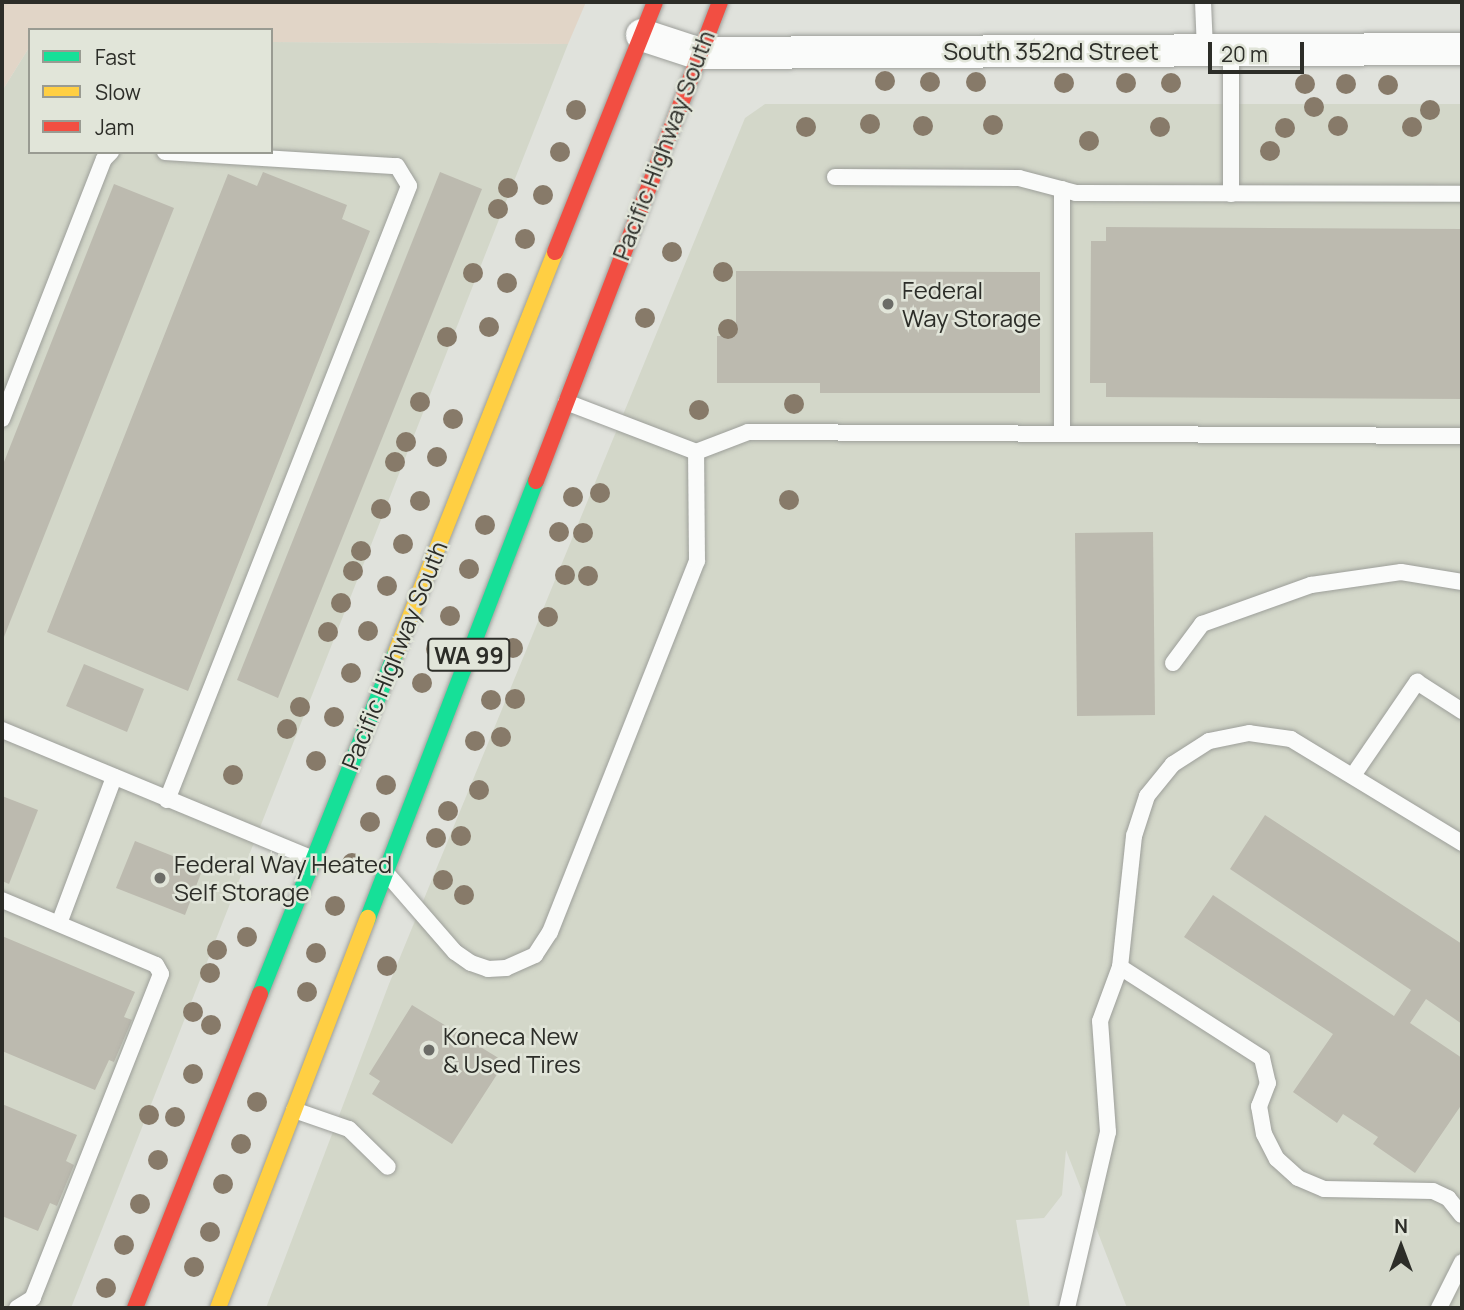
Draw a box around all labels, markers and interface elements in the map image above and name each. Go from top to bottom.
street label: Pacific Highway South [606,26,720,264]
legend [28,28,273,154]
scale bar [1212,28,1308,72]
street label: South 352nd Street [943,37,1159,65]
text: 20 m [1221,40,1268,68]
text: Fast [95,43,136,71]
text: Slow [95,78,141,106]
text: Jam [95,113,134,141]
place label: Federal Way Storage [902,276,1041,332]
marker: Federal Way Storage [880,296,896,312]
street label: Pacific Highway South [335,537,453,773]
road number: WA 99 [427,636,511,674]
place label: Federal Way Heated Self Storage [174,850,392,906]
marker: Federal Way Heated Self Storage [152,870,168,886]
place label: Koneca New & Used Tires [443,1022,581,1078]
marker: Koneca New & Used Tires [421,1042,437,1058]
north arrow [1366,1212,1436,1282]
text: N [1394,1213,1408,1239]

